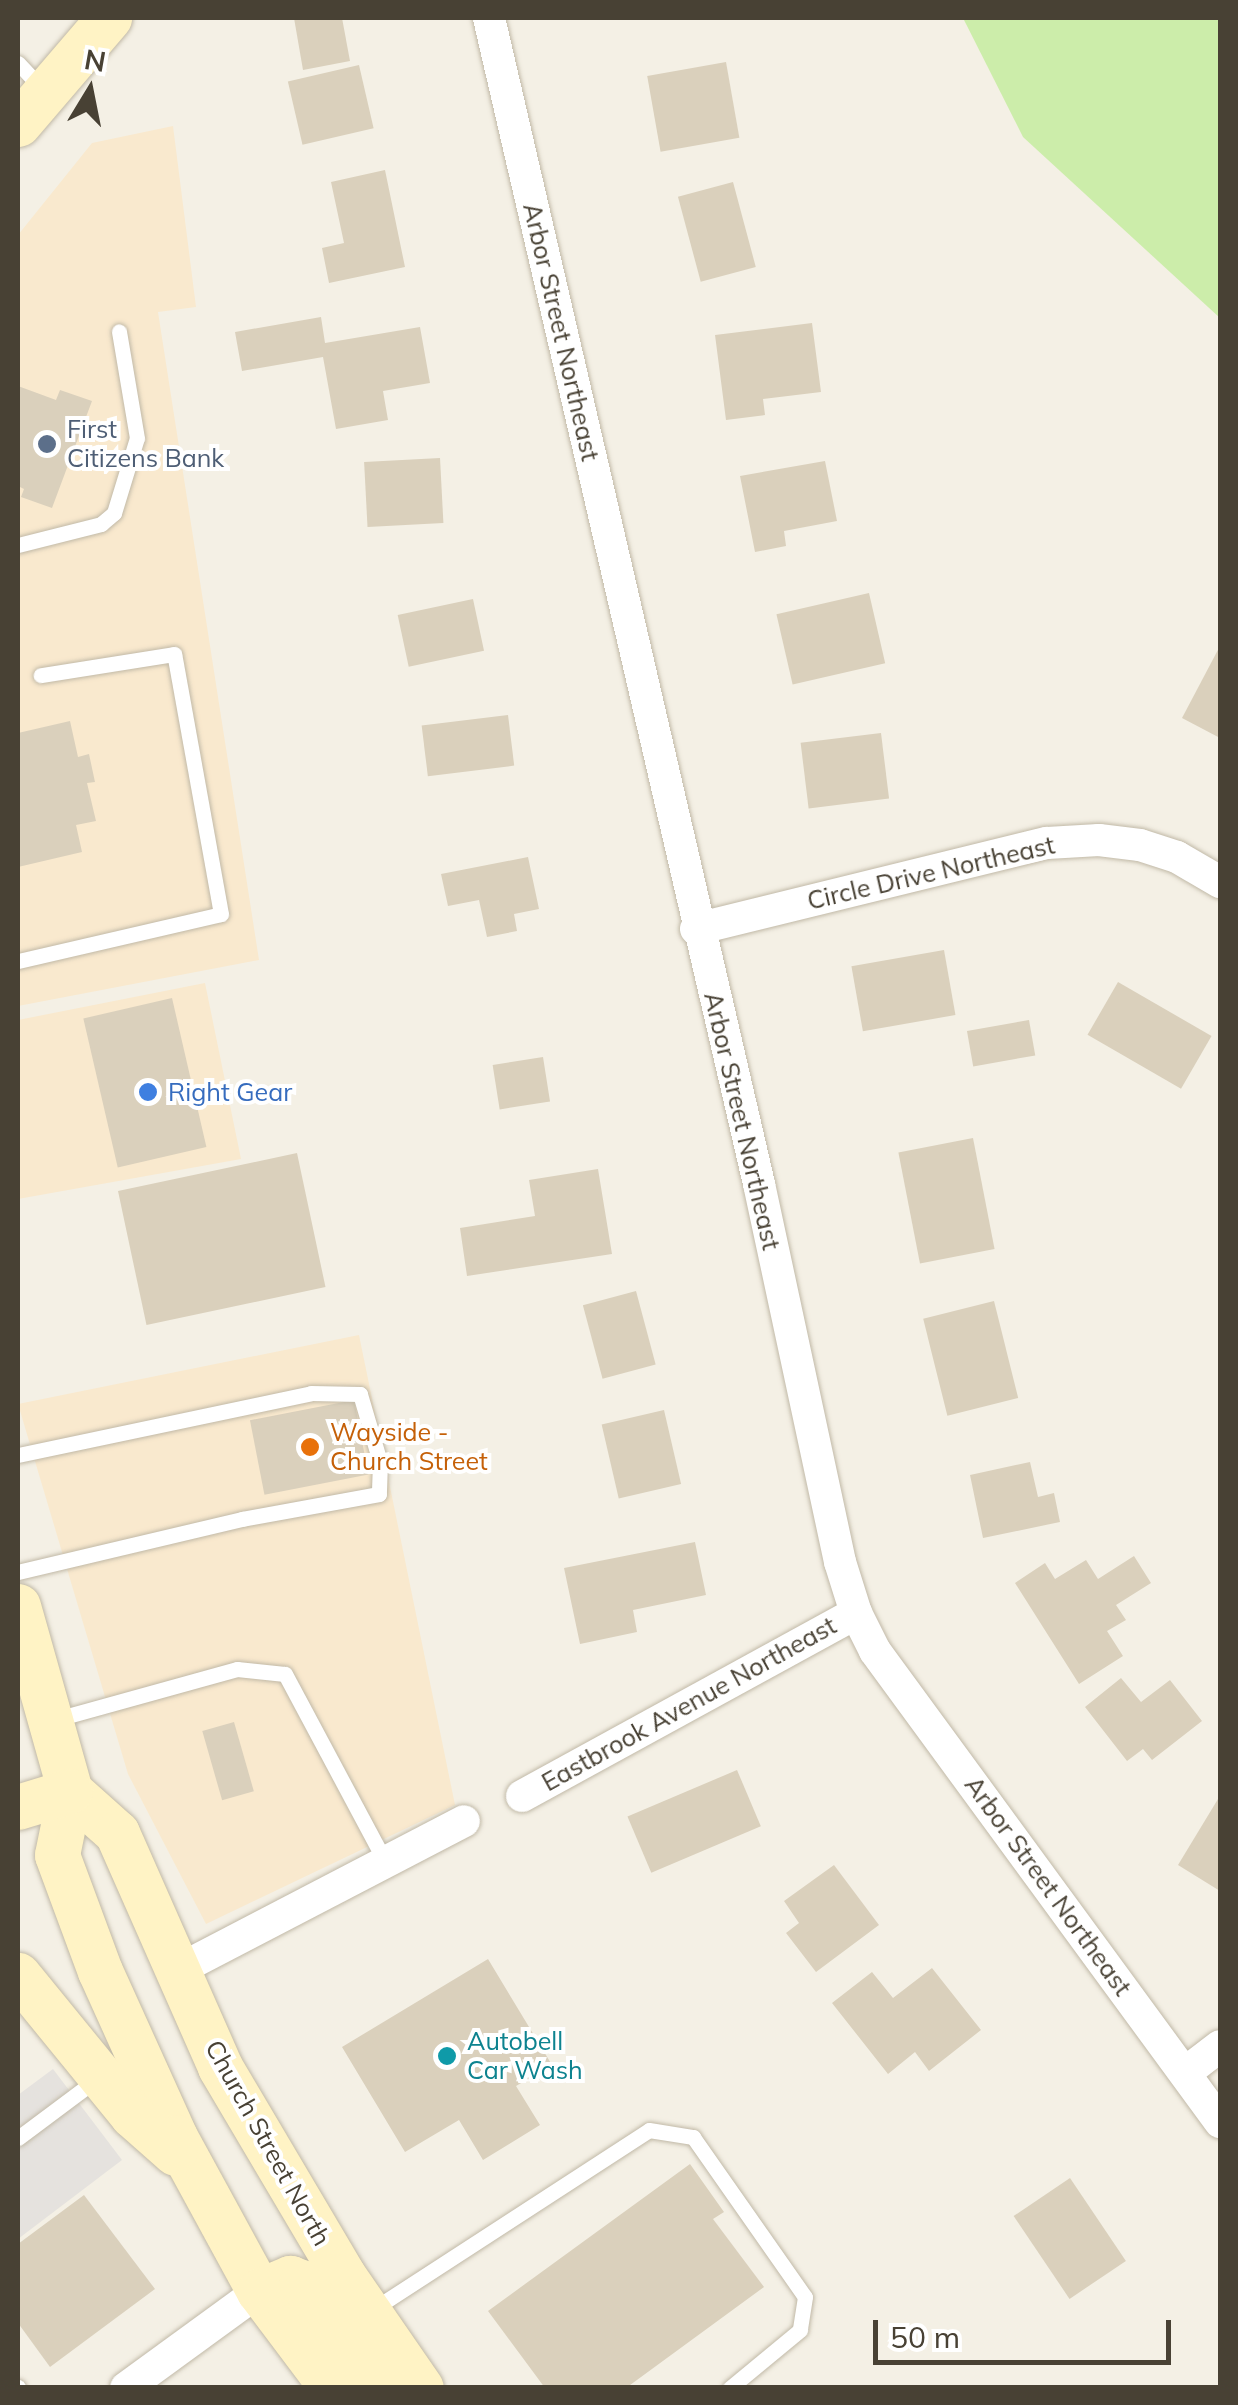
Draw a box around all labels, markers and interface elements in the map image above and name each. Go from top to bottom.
north arrow [40,40,140,140]
text: N [82,41,109,79]
street label: Arbor Street Northeast [517,200,605,464]
place label: First Citizens Bank [67,415,224,474]
marker: First Citizens Bank [36,433,58,455]
street label: Circle Drive Northeast [804,830,1058,916]
street label: Arbor Street Northeast [698,989,786,1253]
place label: Right Gear [168,1077,292,1107]
marker: Right Gear [137,1081,159,1103]
place label: Wayside - Church Street [330,1418,488,1477]
marker: Wayside - Church Street [299,1436,321,1458]
street label: Eastbrook Avenue Northeast [537,1610,841,1798]
street label: Arbor Street Northeast [958,1771,1138,2001]
place label: Autobell Car Wash [467,2027,583,2086]
street label: Church Street North [199,2035,337,2251]
marker: Autobell Car Wash [436,2045,458,2067]
scale bar [878,2300,1176,2362]
text: 50 m [890,2318,960,2356]

